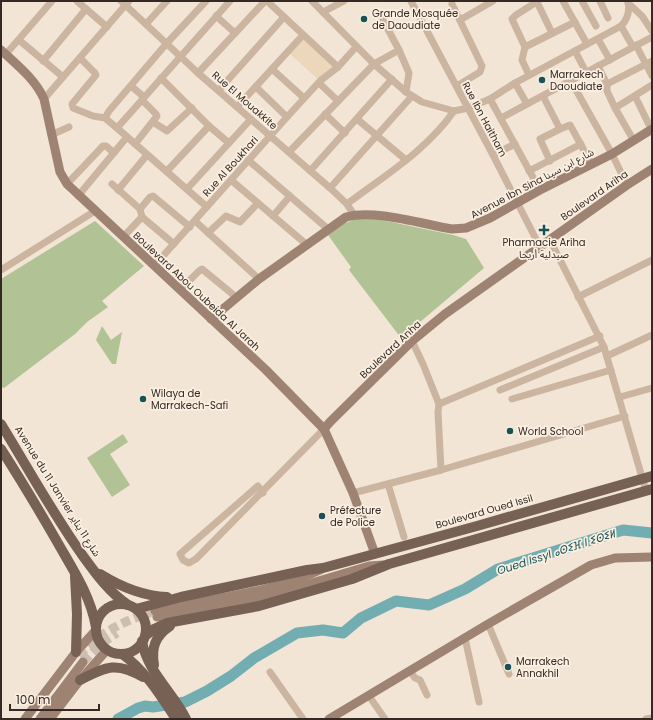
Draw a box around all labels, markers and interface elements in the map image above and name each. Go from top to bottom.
place label: Grande Mosquée de Daoudiate [372,6,458,33]
marker: Grande Mosquée de Daoudiate [359,14,369,24]
place label: Marrakech Daoudiate [550,67,603,94]
street label: Rue El Mouakkite [209,68,281,133]
marker: Marrakech Daoudiate [537,75,547,85]
street label: Rue Ibn Haitham [458,79,511,159]
street label: Rue Al Boukhari [199,133,262,200]
street label: Avenue Ibn Sina شارع ابن سينا [468,144,597,222]
street label: Boulevard Ariha [558,167,631,224]
marker: Pharmacie Ariha صيدلية أريحا [539,225,549,235]
street label: Boulevard Abou Oubeida Al Jarah [130,228,263,354]
place label: Pharmacie Ariha صيدلية أريحا [502,235,586,262]
street label: Boulevard Anha [356,317,424,382]
place label: Wilaya de Marrakech-Safi [151,386,228,413]
marker: Wilaya de Marrakech-Safi [138,394,148,404]
street label: Avenue du 11 Janvier شارع 11 يناير [11,423,104,560]
place label: World School [518,424,583,439]
marker: World School [505,426,515,436]
street label: Boulevard Oued Issil [434,490,535,533]
place label: Préfecture de Police [330,503,381,530]
marker: Préfecture de Police [317,511,327,521]
water label: Oued Issyl ⴰⵙⵉⴼ ⵏ ⵉⵙⵉⵍ [495,525,619,579]
place label: Marrakech Annakhil [516,654,569,681]
marker: Marrakech Annakhil [503,662,513,672]
scale bar [10,686,99,712]
text: 100 m [16,691,50,708]

